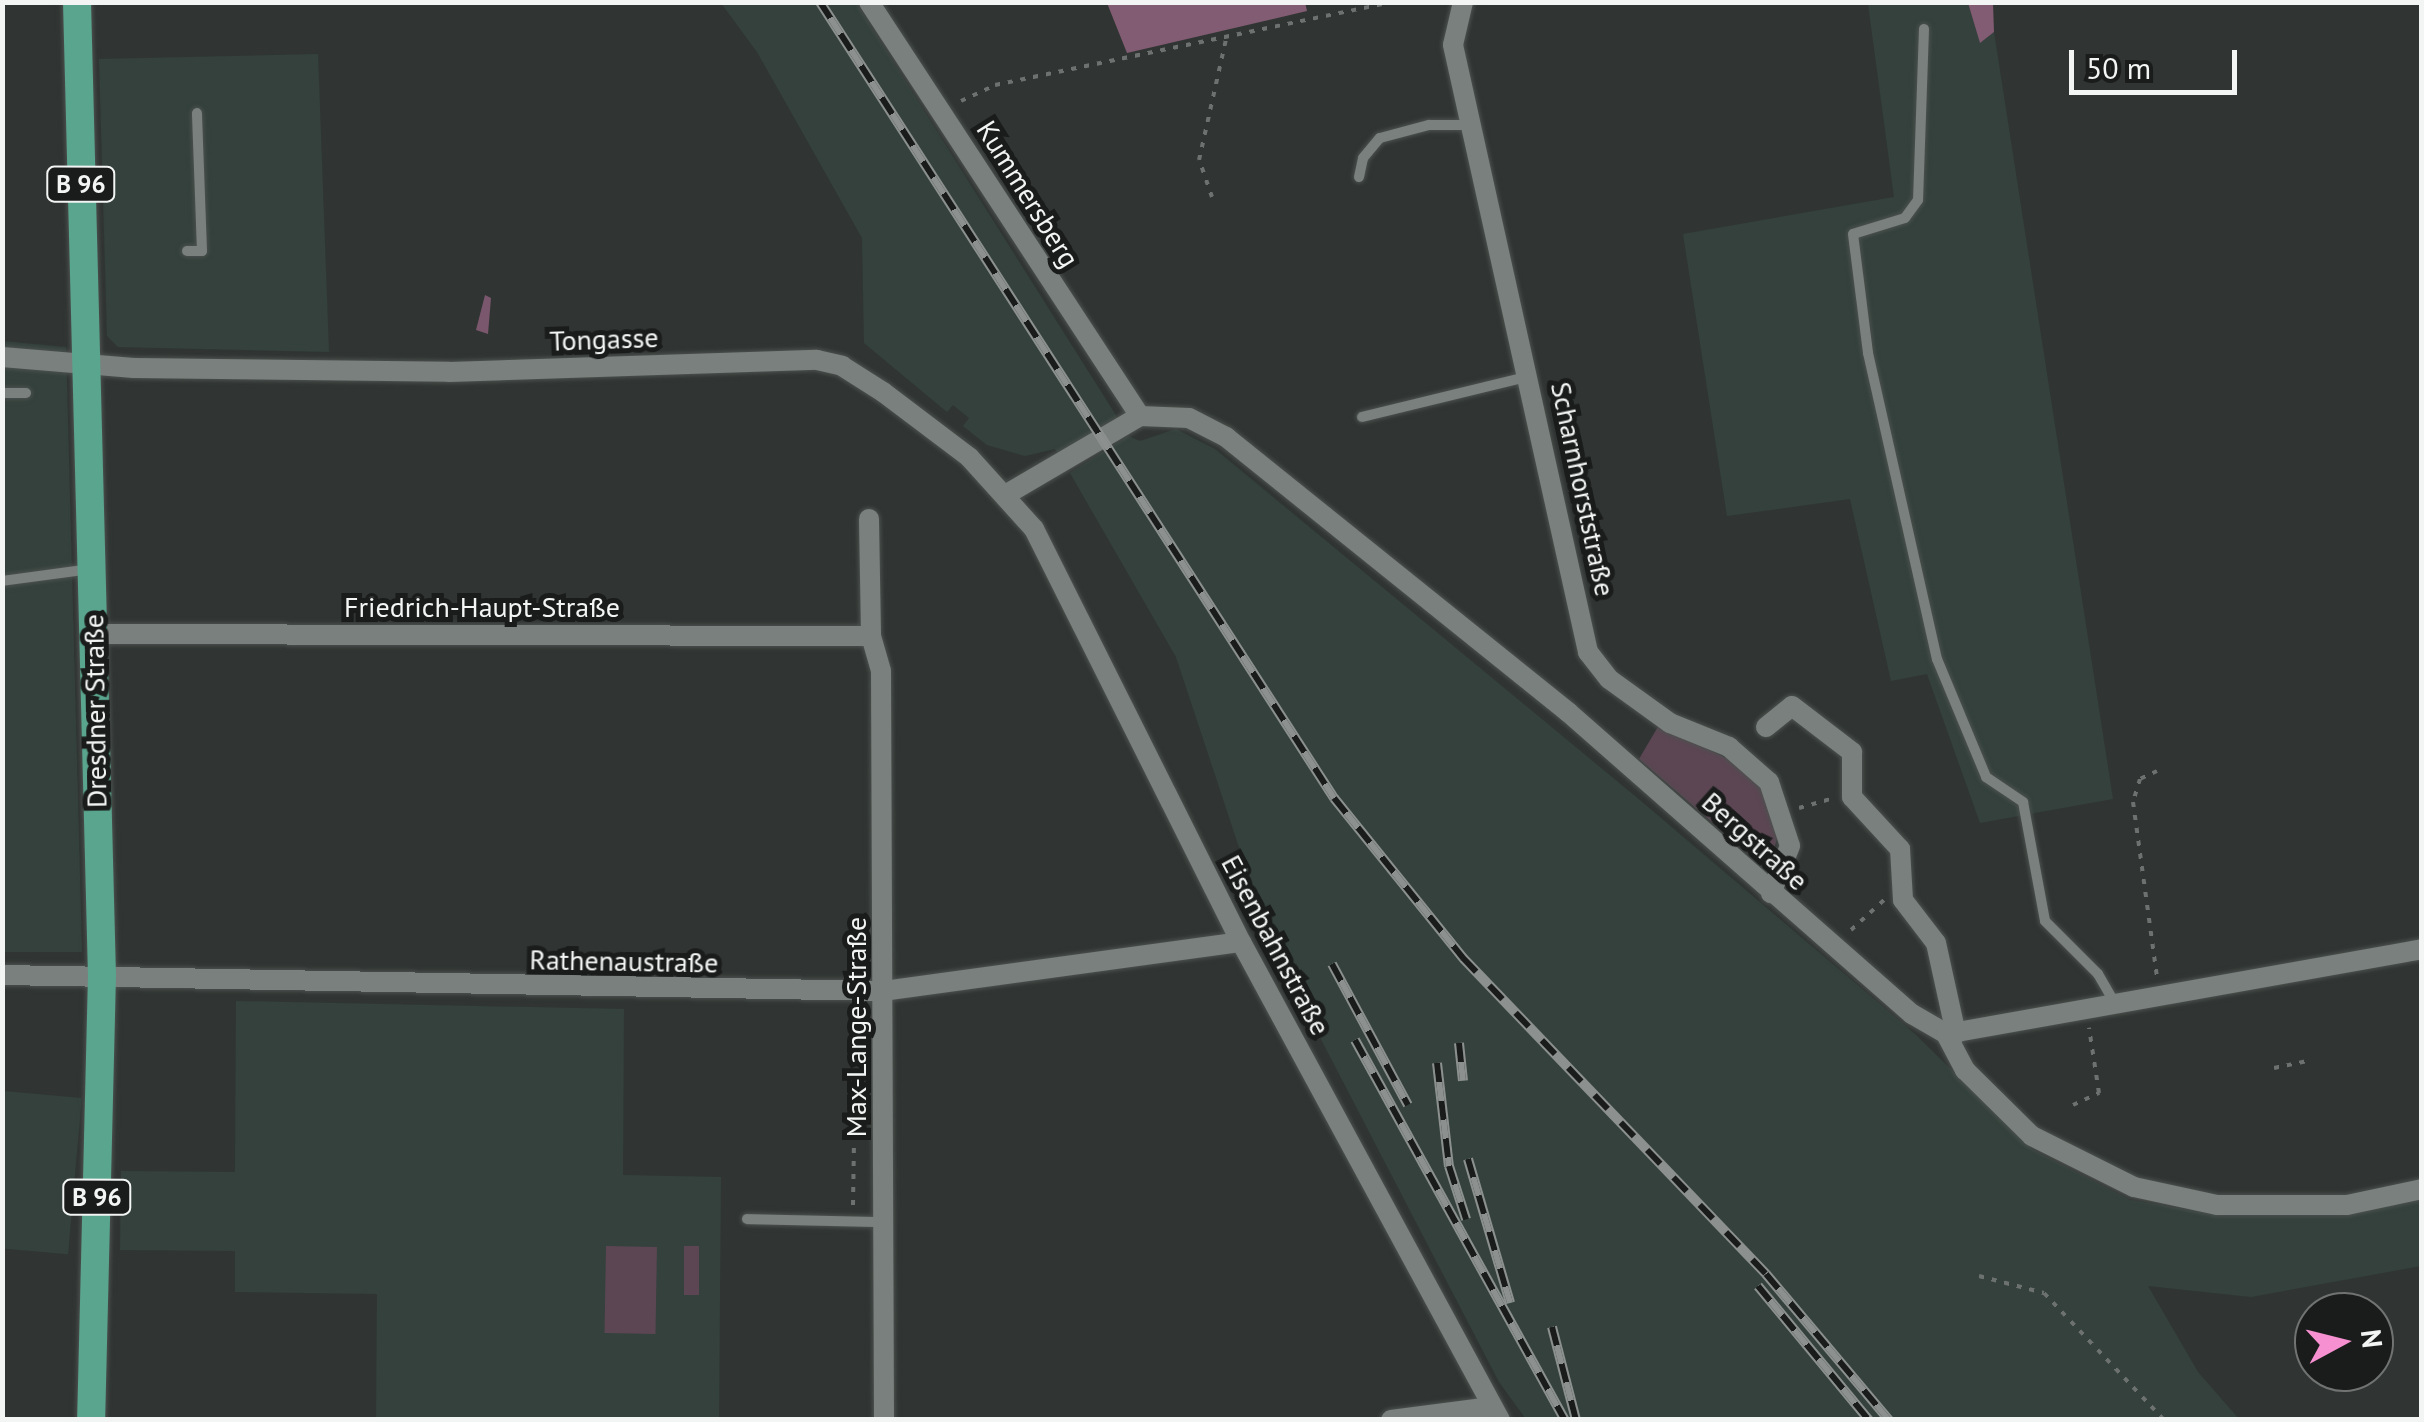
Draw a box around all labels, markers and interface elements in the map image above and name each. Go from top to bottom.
scale bar [2074,30,2242,92]
text: 50 m [2086,48,2151,87]
street label: Kummersberg [970,115,1086,273]
road number: B 96 [46,164,116,204]
street label: Tongasse [549,320,659,358]
street label: Scharnhorststraße [1544,379,1622,599]
street label: Friedrich-Haupt-Straße [344,590,620,624]
street label: Dresdner Straße [77,614,113,808]
street label: Bergstraße [1695,785,1815,897]
street label: Eisenbahnstraße [1214,849,1338,1041]
street label: Max-Lange-Straße [839,917,873,1137]
street label: Rathenaustraße [529,943,719,979]
road number: B 96 [62,1177,132,1217]
north arrow [2294,1292,2394,1392]
text: N [2353,1327,2392,1350]

